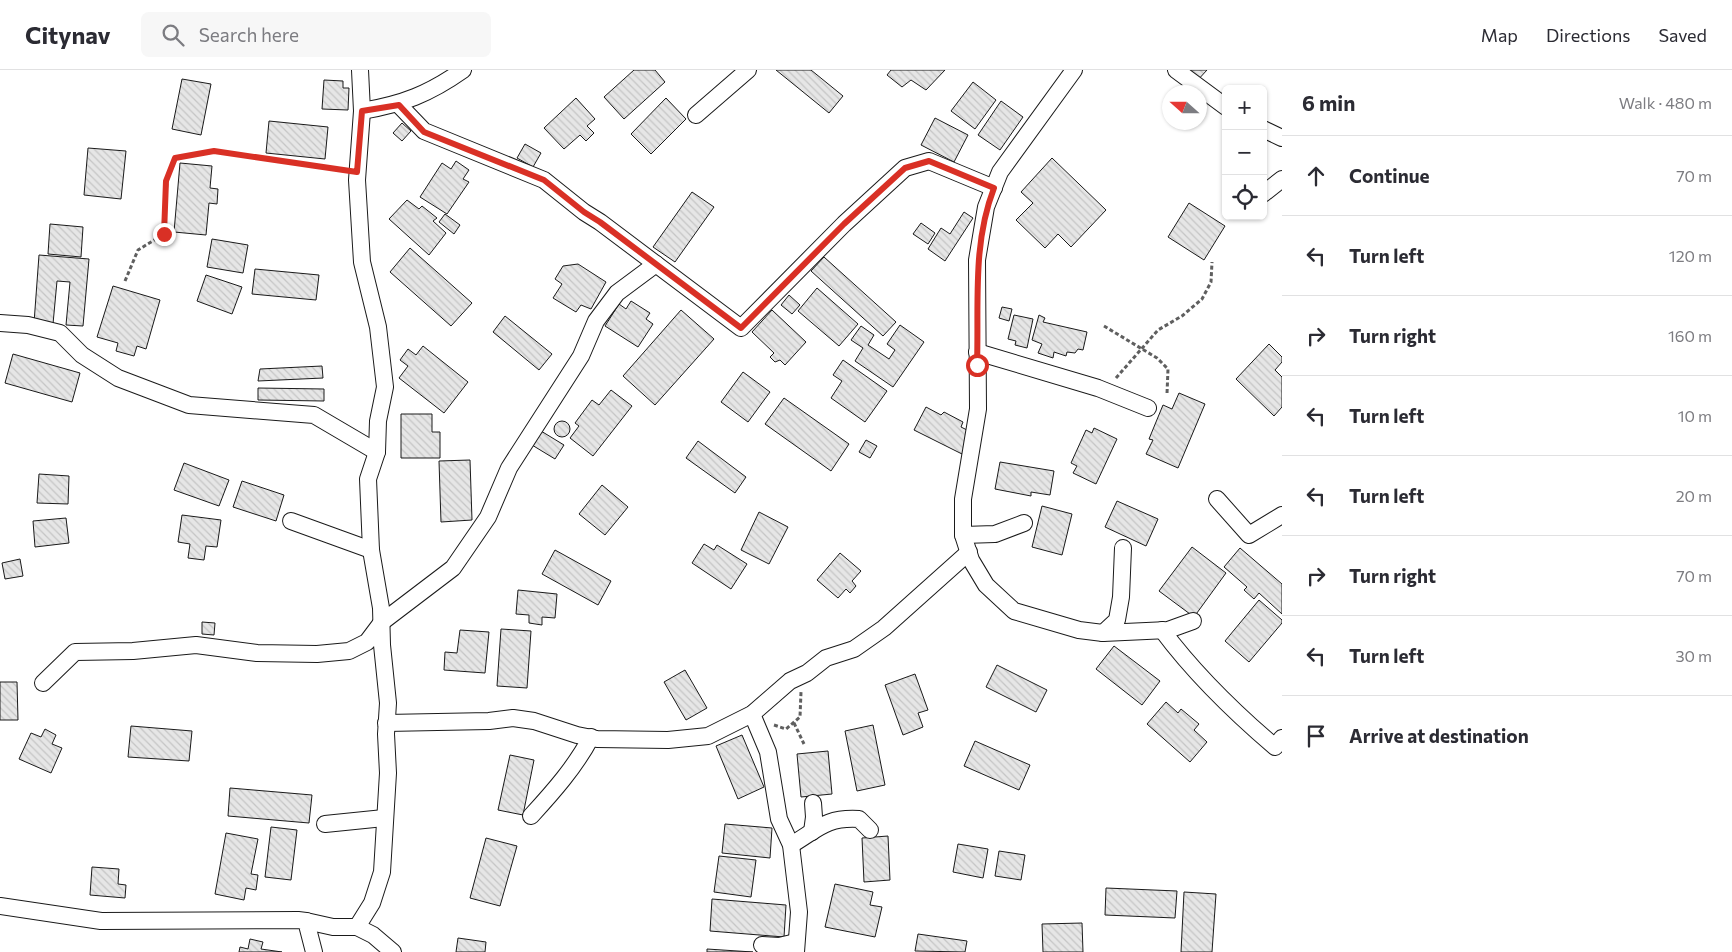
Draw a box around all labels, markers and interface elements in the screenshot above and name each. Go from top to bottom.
search box [141,12,491,57]
text: Citynav [25,20,111,49]
icon: search [159,21,187,49]
text: Search here [199,23,299,46]
text: Map [1481,24,1518,46]
text: Directions [1546,24,1630,46]
text: Saved [1658,24,1707,46]
north arrow [1162,85,1207,130]
map controls [1222,85,1267,220]
button: + [1222,85,1267,130]
text: 6 min [1302,90,1355,115]
text: Walk · 480 m [1619,93,1712,112]
button: − [1222,130,1267,175]
icon: ahead [1302,162,1330,190]
text: Continue [1349,164,1429,187]
text: 70 m [1676,166,1712,185]
button: locate [1222,175,1267,220]
route end [153,223,176,246]
icon: left [1302,242,1330,270]
text: Turn left [1349,244,1424,267]
text: 120 m [1669,246,1712,265]
icon: right [1302,322,1330,350]
text: Turn right [1349,324,1436,347]
text: 160 m [1668,326,1712,345]
route start [966,354,989,377]
icon: left [1302,402,1330,430]
text: Turn left [1349,404,1424,427]
text: 10 m [1678,406,1712,425]
icon: left [1302,482,1330,510]
text: Turn left [1349,484,1424,507]
text: 20 m [1676,486,1712,505]
icon: right [1302,562,1330,590]
text: Turn right [1349,564,1436,587]
text: 70 m [1676,566,1712,585]
icon: left [1302,642,1330,670]
text: Turn left [1349,644,1424,667]
text: 30 m [1675,646,1712,665]
icon: arrive [1302,722,1330,750]
text: Arrive at destination [1349,724,1529,747]

